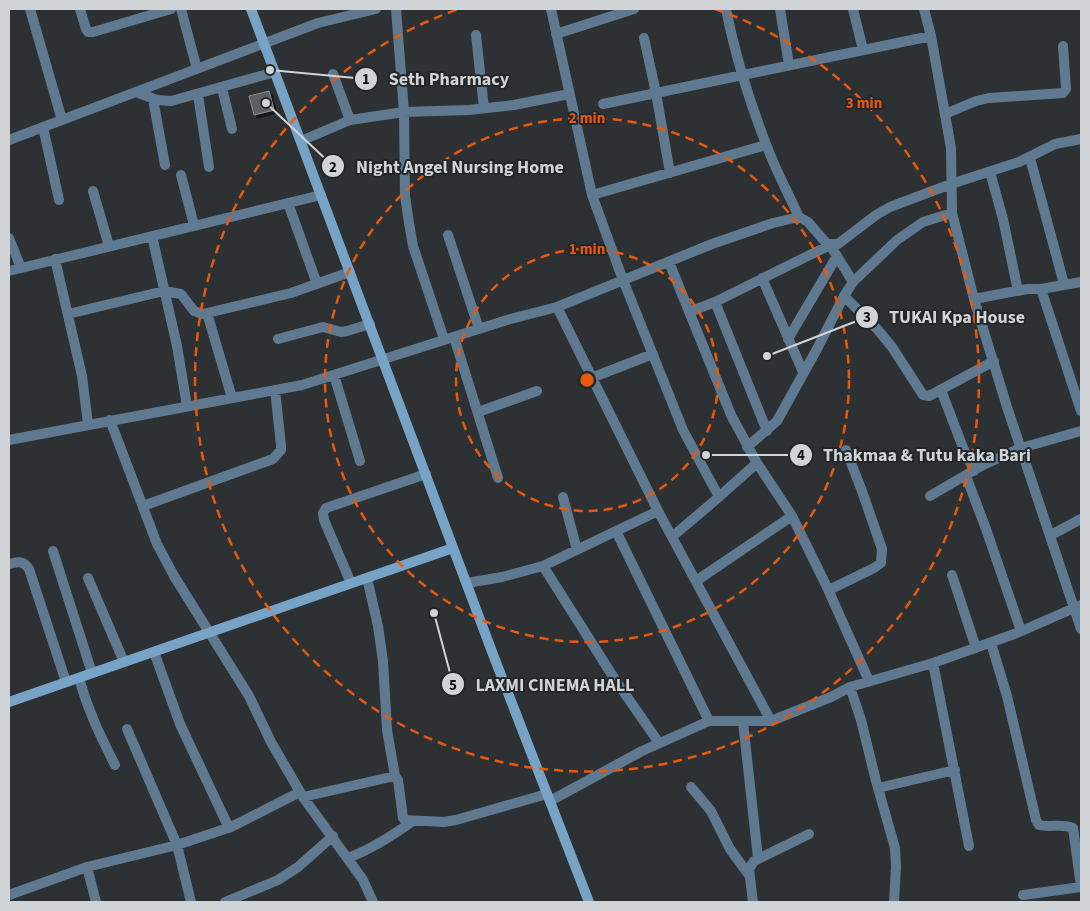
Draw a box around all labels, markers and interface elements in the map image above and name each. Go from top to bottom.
callout: Seth Pharmacy [353,63,519,96]
text: Seth Pharmacy [389,67,510,92]
text: 1 [362,69,370,90]
text: 3 min [846,93,882,114]
text: 2 min [569,108,605,129]
callout: Night Angel Nursing Home [321,150,574,183]
text: Night Angel Nursing Home [356,155,564,180]
text: 2 [329,157,337,178]
text: 1 min [569,239,605,260]
callout: TUKAI Kpa House [854,300,1035,333]
text: TUKAI Kpa House [889,305,1025,330]
text: 3 [863,307,871,328]
centre of rings [578,371,596,389]
callout: Thakmaa & Tutu kaka Bari [788,438,1041,471]
text: Thakmaa & Tutu kaka Bari [823,443,1031,468]
text: 4 [797,445,805,466]
callout: LAXMI CINEMA HALL [440,668,644,701]
text: LAXMI CINEMA HALL [476,673,634,698]
text: 5 [449,675,457,696]

